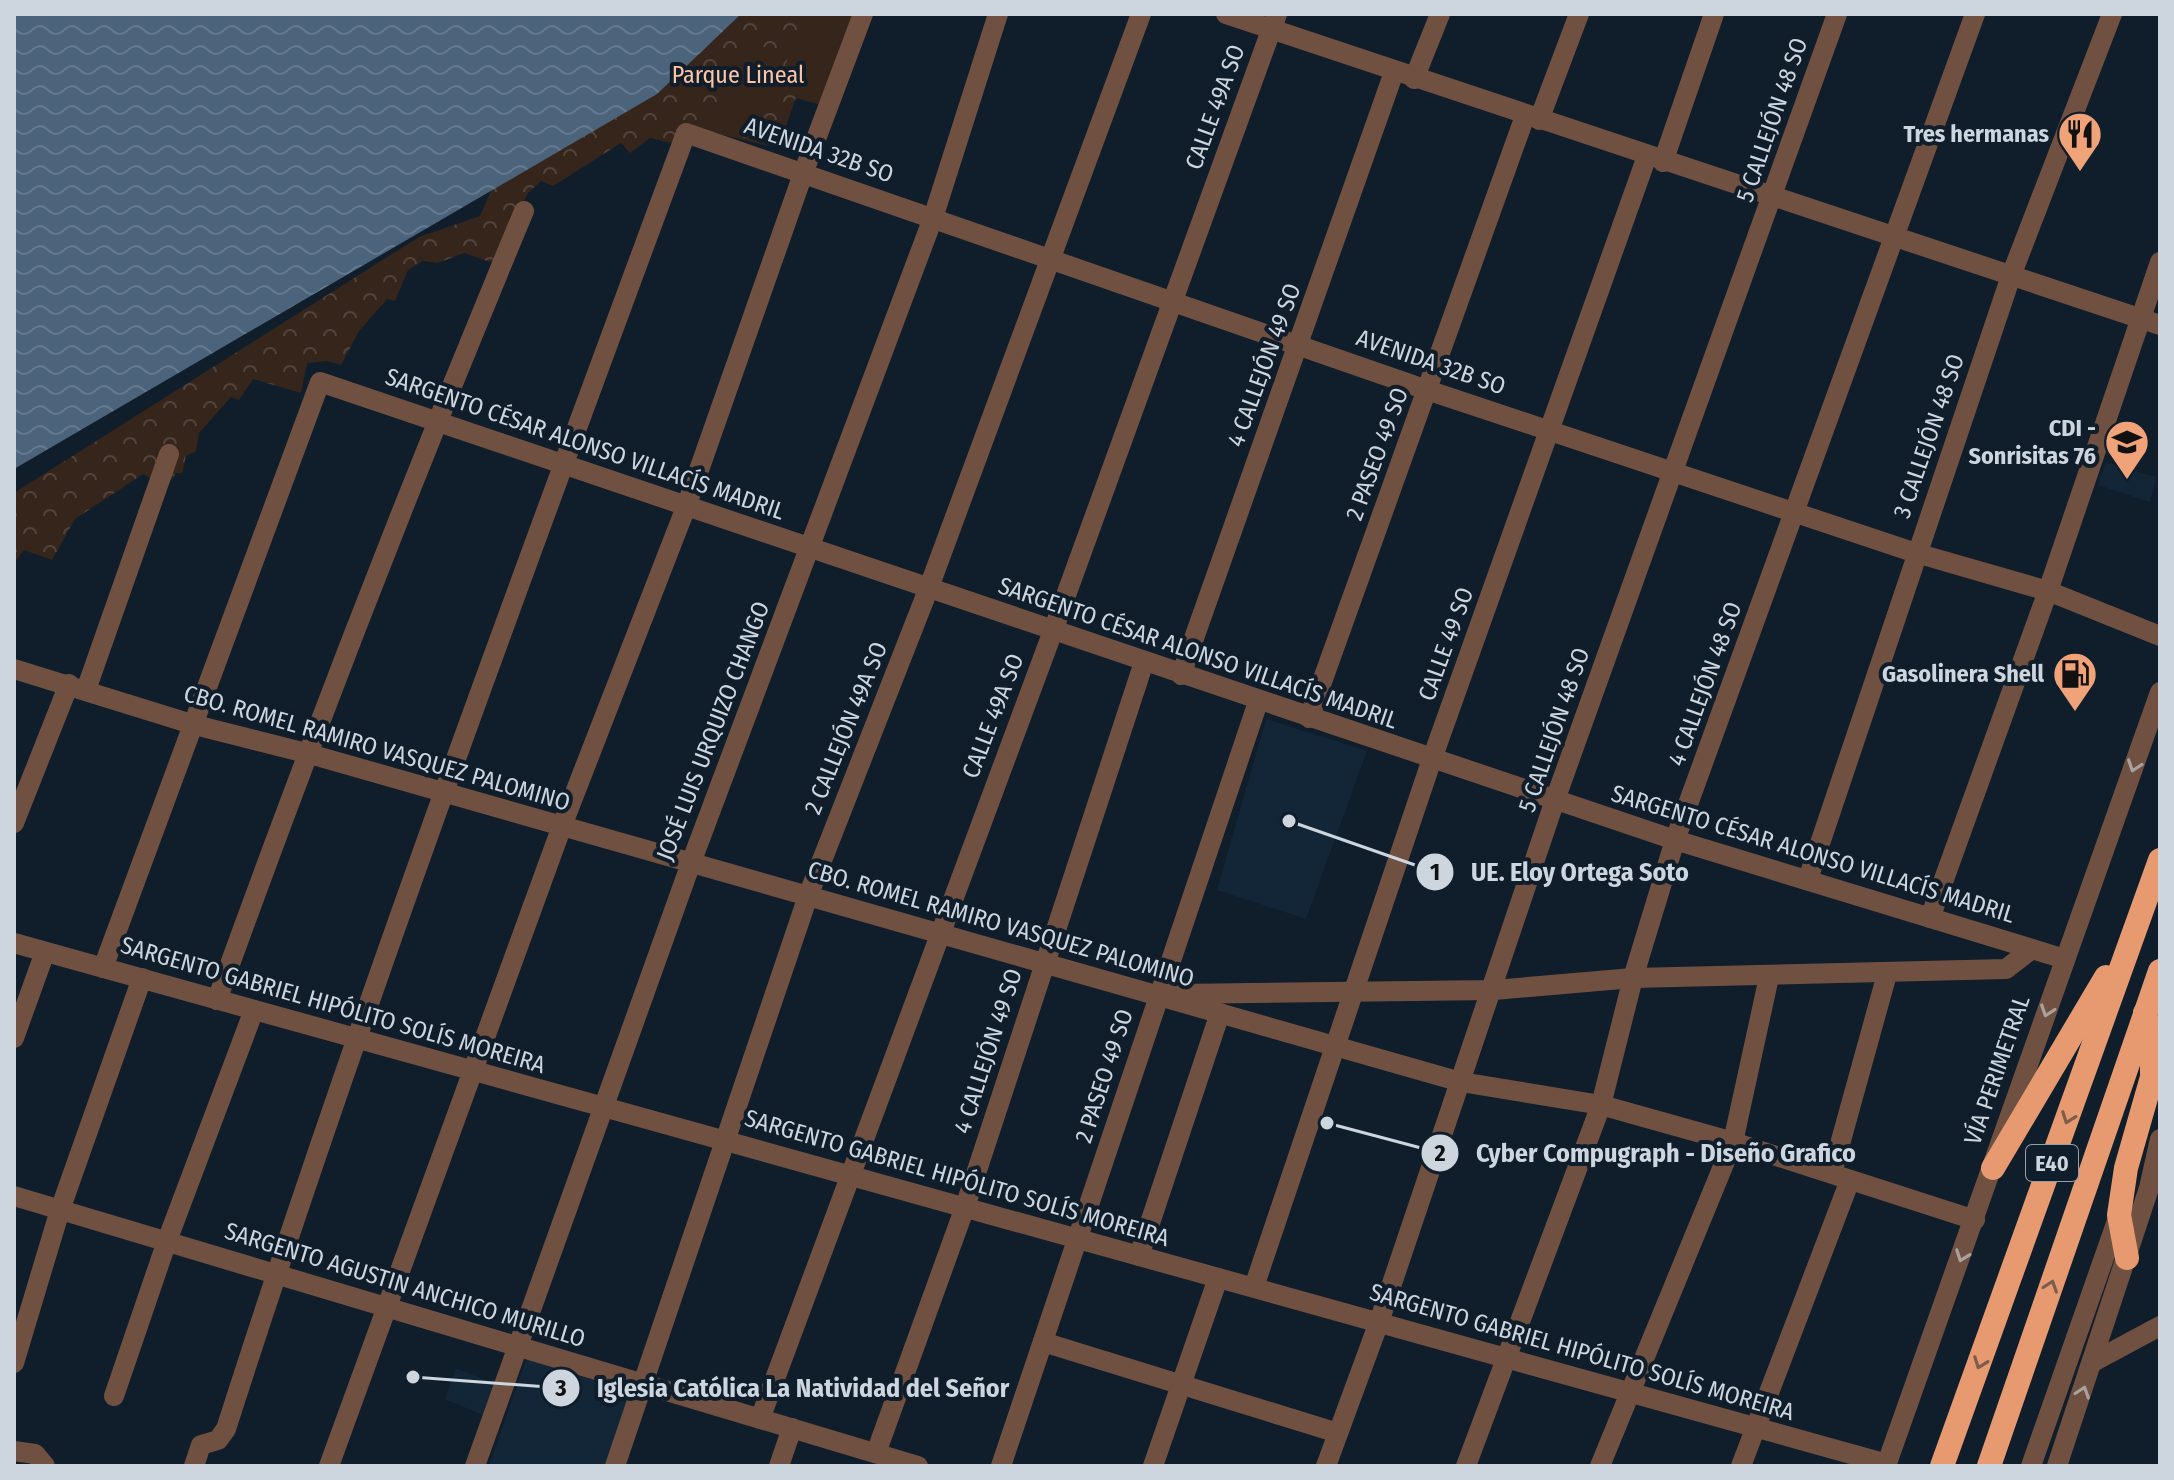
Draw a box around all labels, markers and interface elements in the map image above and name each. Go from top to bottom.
street label: 5 CALLEJÓN 48 SO [1731,34,1813,206]
street label: CALLE 49A SO [1179,41,1251,173]
park label: Parque Lineal [672,61,804,89]
restaurant icon: Tres hermanas [2056,110,2104,173]
street label: AVENIDA 32B SO [741,111,897,189]
place label: Tres hermanas [1904,120,2049,148]
street label: 4 CALLEJÓN 49 SO [1221,280,1307,450]
street label: AVENIDA 32B SO [1353,323,1509,401]
street label: 3 CALLEJÓN 48 SO [1888,350,1970,522]
street label: SARGENTO CÉSAR ALONSO VILLACÍS MADRIL [382,361,789,526]
street label: 2 PASEO 49 SO [1340,384,1414,524]
place label: CDI - Sonrisitas 76 [1969,414,2096,470]
school or university icon: CDI - Sonrisitas 76 [2103,418,2151,481]
street label: SARGENTO CÉSAR ALONSO VILLACÍS MADRIL [995,570,1402,735]
street label: CALLE 49 SO [1413,584,1479,704]
street label: JOSÉ LUIS URQUIZO CHANGO [650,597,775,864]
street label: 4 CALLEJÓN 48 SO [1662,598,1748,770]
street label: 2 CALLEJÓN 49A SO [799,638,893,818]
street label: 5 CALLEJÓN 48 SO [1513,644,1595,816]
street label: CALLE 49A SO [956,650,1030,782]
fuel station icon: Gasolinera Shell [2051,650,2099,713]
place label: Gasolinera Shell [1882,660,2044,688]
street label: CBO. ROMEL RAMIRO VASQUEZ PALOMINO [181,679,573,817]
one-way arrow [2128,758,2144,772]
street label: SARGENTO CÉSAR ALONSO VILLACÍS MADRIL [1608,778,2019,929]
callout: UE. Eloy Ortega Soto [1415,847,1705,897]
street label: CBO. ROMEL RAMIRO VASQUEZ PALOMINO [805,855,1197,993]
text: UE. Eloy Ortega Soto [1471,857,1689,888]
text: 1 [1430,858,1440,886]
street label: SARGENTO GABRIEL HIPÓLITO SOLÍS MOREIRA [118,930,549,1079]
street label: 4 CALLEJÓN 49 SO [948,965,1028,1137]
street label: VÍA PERIMETRAL [1957,991,2036,1148]
one-way arrow [2041,1003,2057,1017]
street label: 2 PASEO 49 SO [1069,1006,1139,1146]
street label: SARGENTO GABRIEL HIPÓLITO SOLÍS MOREIRA [742,1103,1173,1252]
one-way arrow [2061,1110,2078,1124]
callout: Cyber Compugraph - Diseño Grafico [1420,1128,1872,1178]
text: Cyber Compugraph - Diseño Grafico [1476,1138,1856,1169]
text: 2 [1433,1139,1446,1167]
road number: E40 [2026,1145,2078,1181]
street label: SARGENTO AGUSTIN ANCHICO MURILLO [221,1217,589,1353]
one-way arrow [1955,1248,1972,1262]
street label: SARGENTO GABRIEL HIPÓLITO SOLÍS MOREIRA [1367,1277,1798,1426]
one-way arrow [2041,1280,2057,1294]
one-way arrow [1973,1355,1989,1369]
callout: Iglesia Católica La Natividad del Señor [541,1363,1025,1413]
text: Iglesia Católica La Natividad del Señor [597,1373,1010,1404]
text: 3 [554,1374,567,1402]
one-way arrow [2073,1386,2089,1400]

